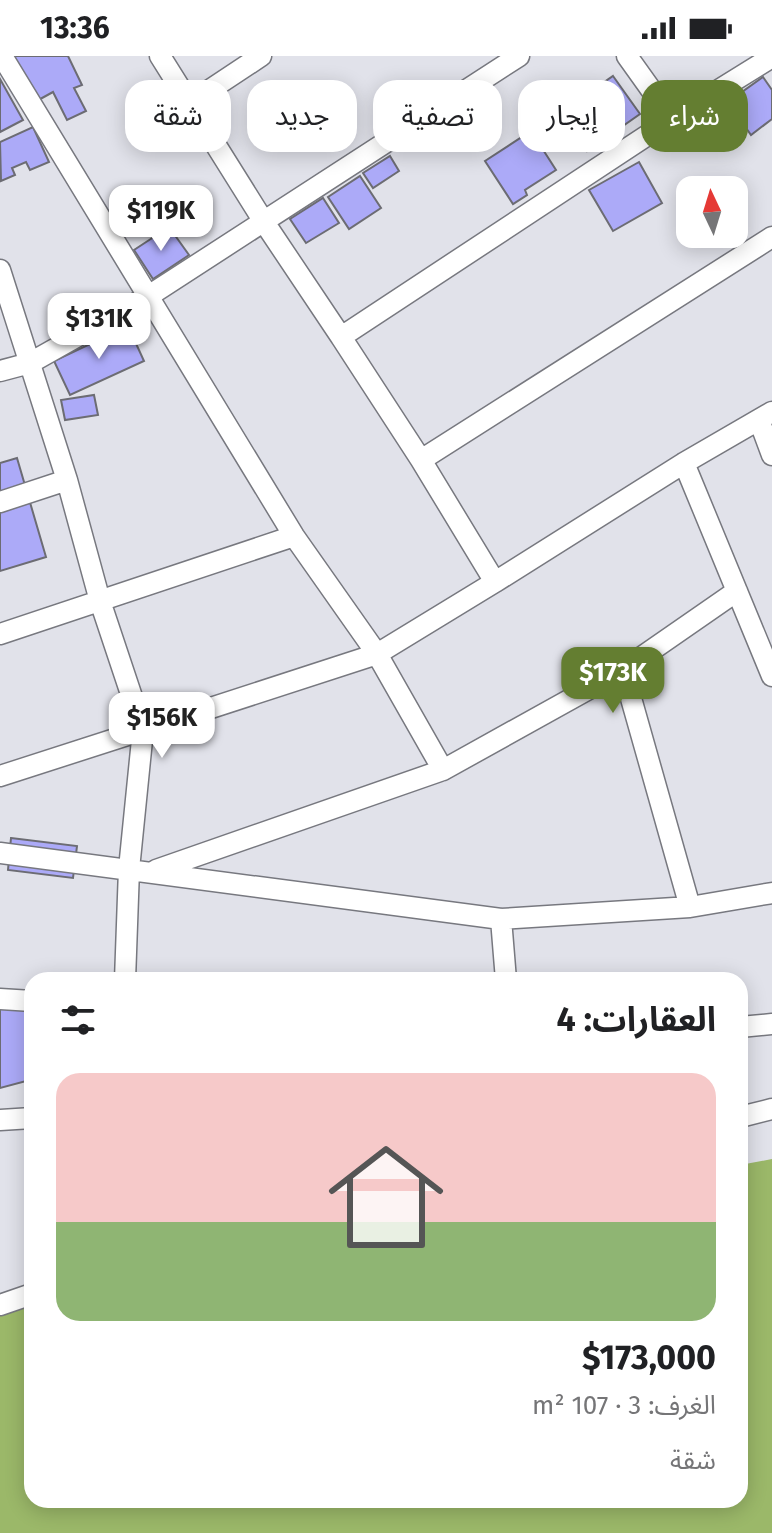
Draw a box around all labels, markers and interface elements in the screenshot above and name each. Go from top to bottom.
text: 13:36 [40,10,110,46]
chip: شقة [125,80,231,152]
chip: جديد [247,80,357,152]
chip: تصفية [373,80,502,152]
chip: إيجار [518,80,625,152]
chip: شراء [641,80,748,152]
north arrow [676,176,748,248]
map controls [676,176,748,248]
pin: $119K [105,185,217,253]
text: $119K [127,195,195,226]
pin: $131K [43,293,155,361]
text: $131K [66,303,132,334]
pin: $173K [557,647,669,715]
text: $173K [579,657,647,688]
pin: $156K [106,692,218,760]
text: $156K [127,702,197,733]
icon: filters [56,998,100,1042]
text: العقارات: 4 [556,999,716,1040]
icon: home [314,1125,458,1269]
text: $173,000 [582,1337,716,1378]
text: الغرف: 3 · 107 m² [532,1390,716,1421]
text: شقة [670,1445,716,1476]

